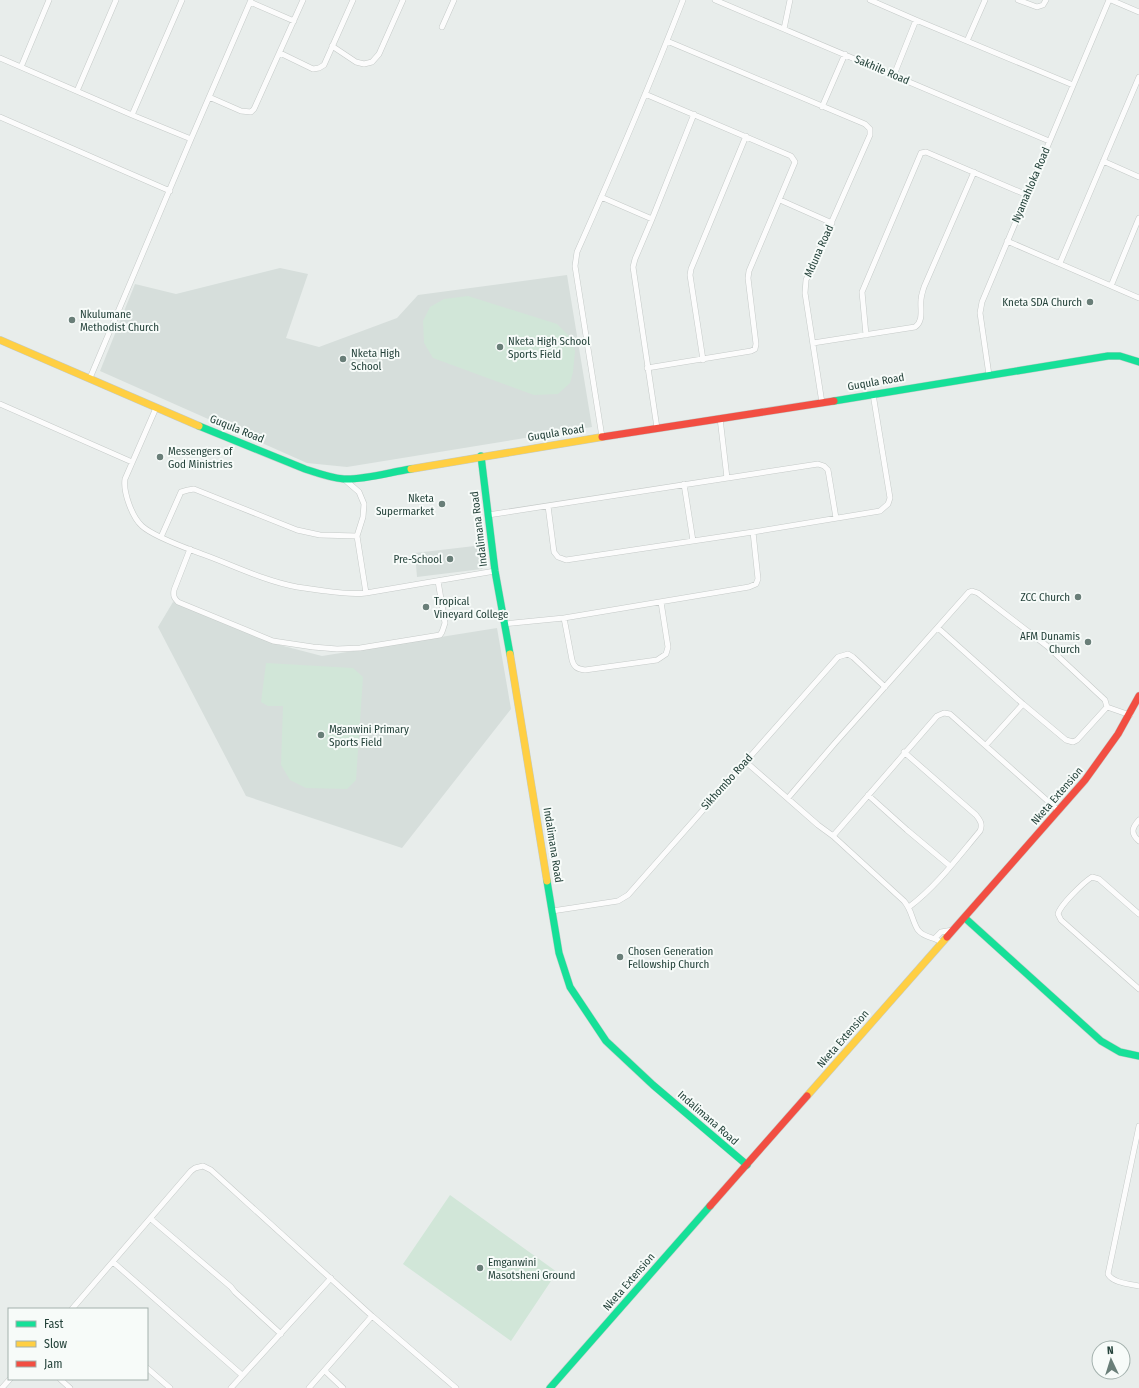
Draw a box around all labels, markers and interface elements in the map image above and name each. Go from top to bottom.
street label: Sakhile Road [853,53,911,87]
street label: Nyamahloka Road [1009,145,1053,225]
street label: Mduna Road [802,223,836,279]
place label: Kneta SDA Church [1002,296,1082,309]
marker: Kneta SDA Church [1085,297,1095,307]
place label: Nkulumane Methodist Church [80,308,159,334]
marker: Nkulumane Methodist Church [67,315,77,325]
place label: Nketa High School Sports Field [508,335,590,361]
marker: Nketa High School Sports Field [495,342,505,352]
place label: Nketa High School [351,347,400,373]
marker: Nketa High School [338,354,348,364]
street label: Guqula Road [847,371,905,393]
street label: Guqula Road [208,412,266,446]
street label: Guqula Road [527,422,585,444]
place label: Messengers of God Ministries [168,445,233,471]
marker: Messengers of God Ministries [155,452,165,462]
street label: Indalimana Road [468,491,490,567]
place label: Nketa Supermarket [376,492,434,518]
marker: Nketa Supermarket [437,499,447,509]
place label: Pre-School [393,553,442,566]
marker: Pre-School [445,554,455,564]
place label: ZCC Church [1020,591,1070,604]
marker: ZCC Church [1073,592,1083,602]
place label: Tropical Vineyard College [434,595,508,621]
marker: Tropical Vineyard College [421,602,431,612]
place label: AFM Dunamis Church [1020,630,1080,656]
marker: AFM Dunamis Church [1083,637,1093,647]
place label: Mganwini Primary Sports Field [329,723,409,749]
marker: Mganwini Primary Sports Field [316,730,326,740]
street label: Sikhombo Road [699,751,755,813]
street label: Nketa Extension [1028,764,1086,828]
street label: Indalimana Road [541,806,565,884]
place label: Chosen Generation Fellowship Church [628,945,713,971]
marker: Chosen Generation Fellowship Church [615,952,625,962]
street label: Nketa Extension [814,1007,872,1071]
street label: Indalimana Road [675,1088,741,1148]
street label: Nketa Extension [600,1250,658,1314]
place label: Emganwini Masotsheni Ground [488,1256,575,1282]
marker: Emganwini Masotsheni Ground [475,1263,485,1273]
legend [8,1308,148,1380]
text: Fast [44,1317,63,1331]
text: Slow [44,1337,67,1351]
north arrow [1091,1340,1131,1380]
text: N [1107,1344,1114,1357]
text: Jam [44,1357,62,1371]

